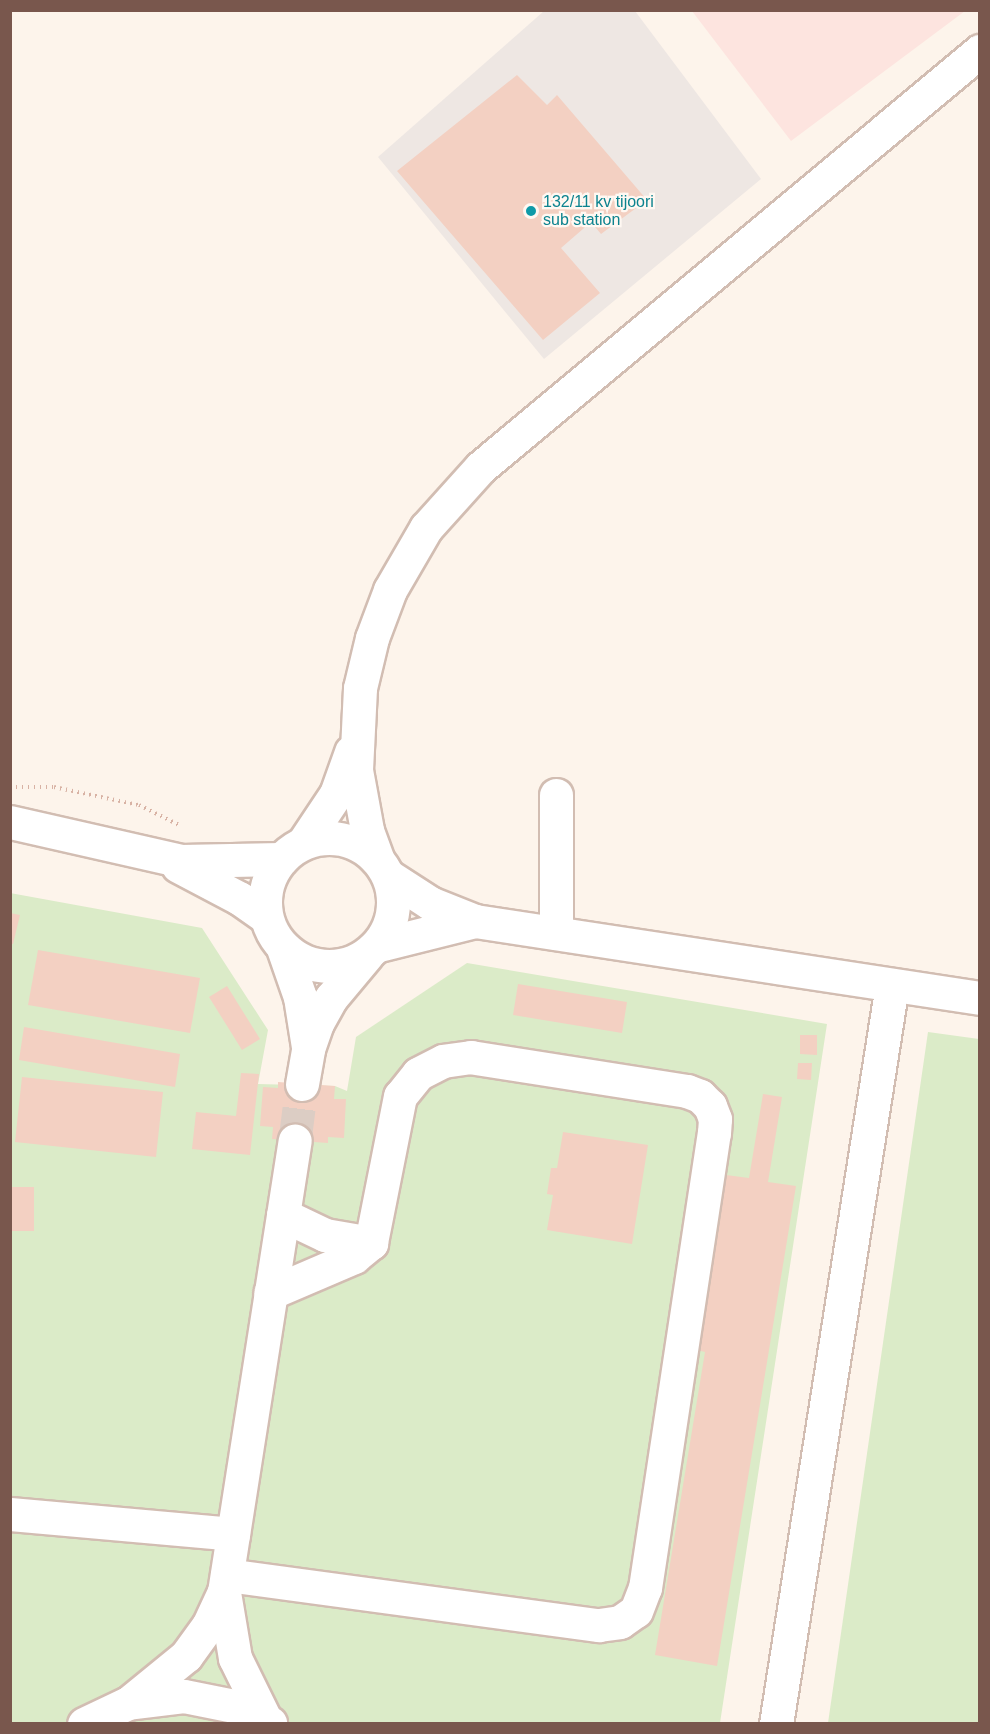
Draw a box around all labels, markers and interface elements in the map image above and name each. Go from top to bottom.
place label: 132/11 kv tijoori sub station [543,192,654,230]
marker: 132/11 kv tijoori sub station [524,204,538,218]

